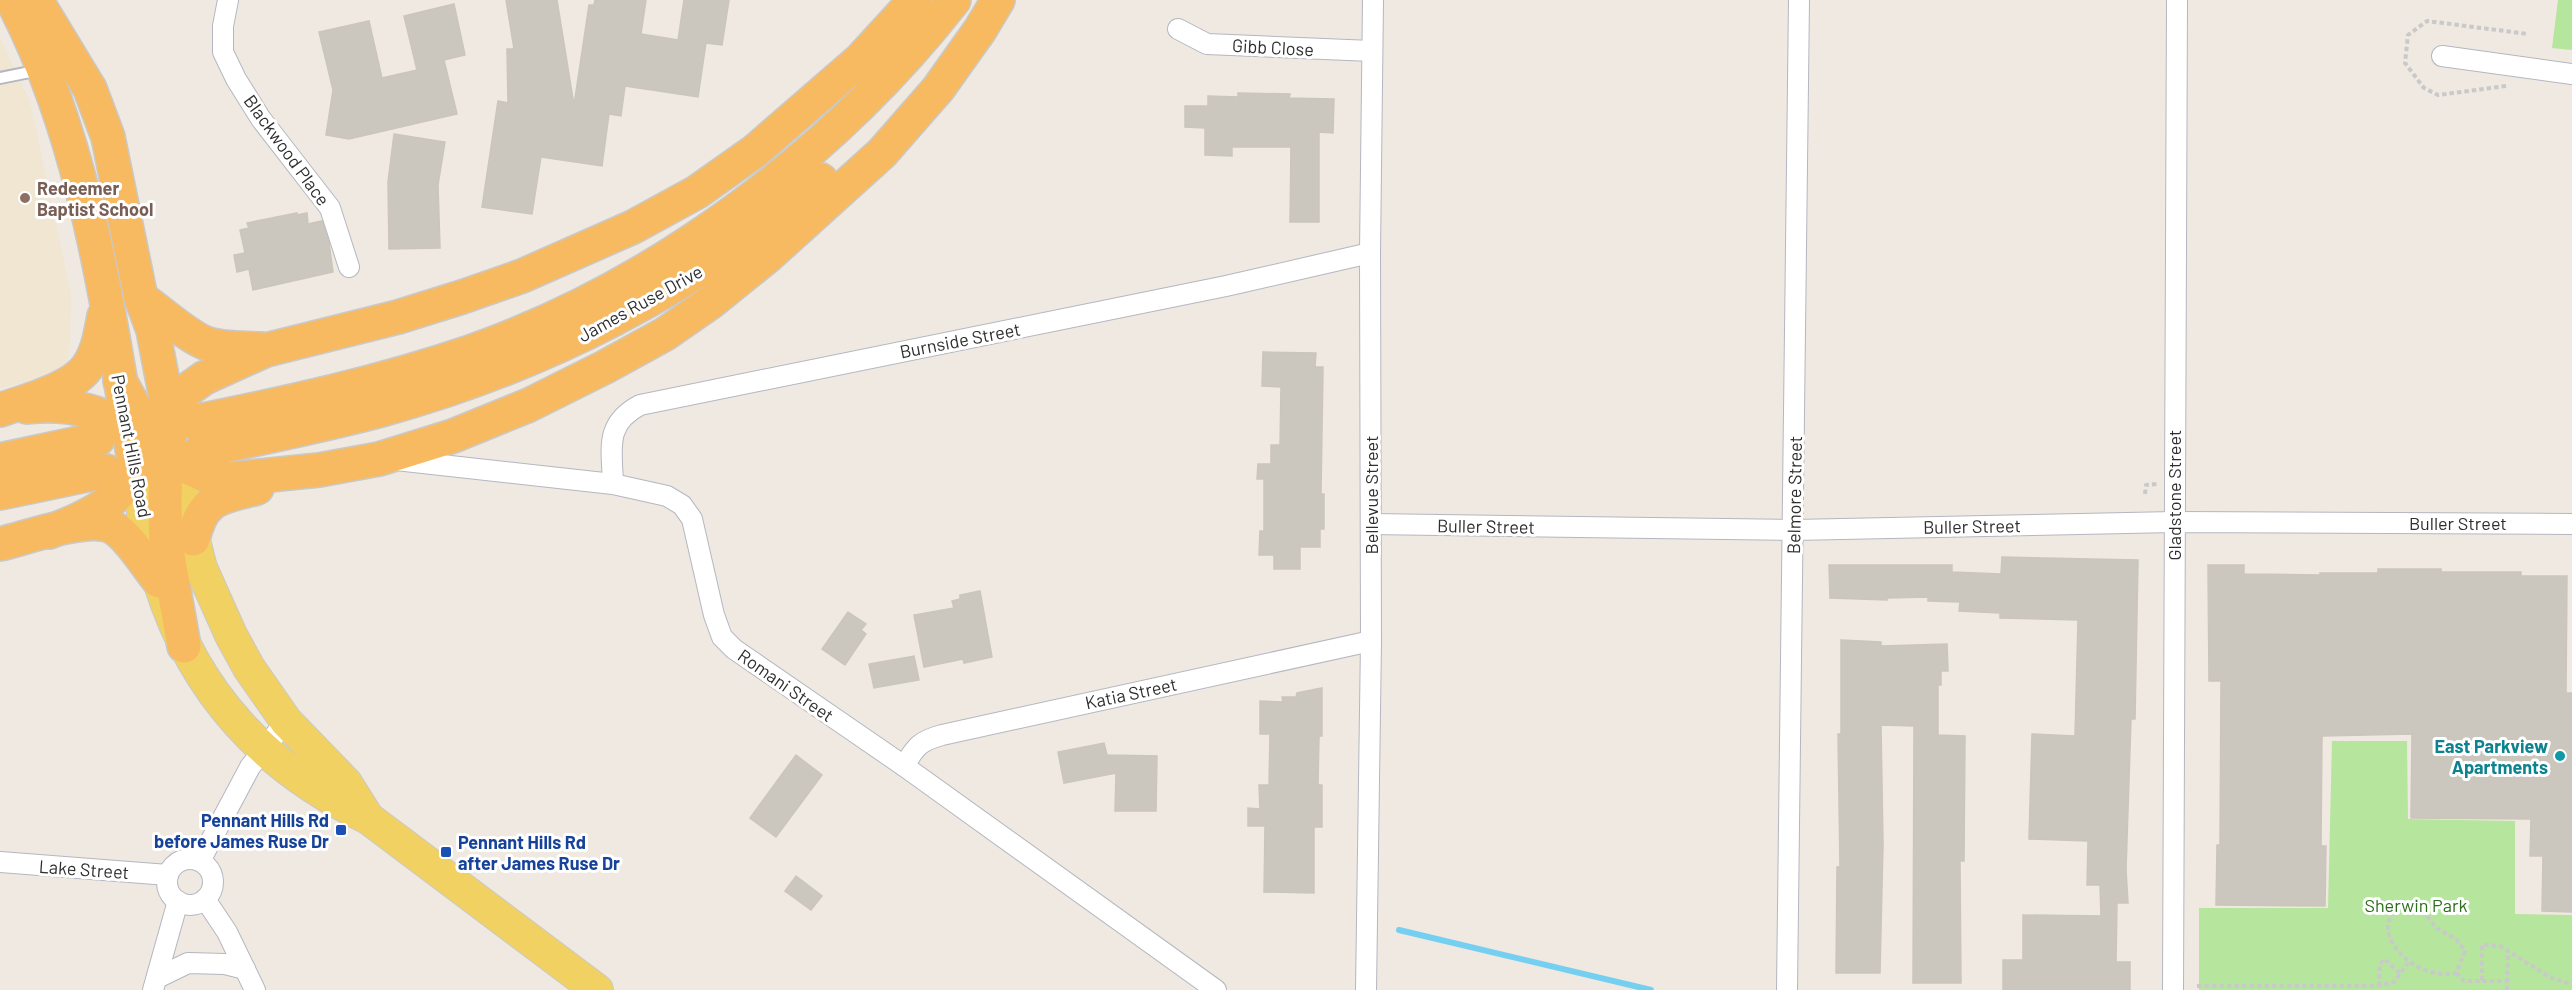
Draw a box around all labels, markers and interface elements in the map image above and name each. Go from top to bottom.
street label: Gibb Close [1231,34,1315,60]
street label: Blackwood Place [239,90,335,210]
place label: Redeemer Baptist School [37,177,153,220]
marker: Redeemer Baptist School [18,191,32,205]
street label: James Ruse Drive [574,260,706,346]
street label: Burnside Street [898,318,1022,362]
street label: Pennant Hills Road [107,373,157,519]
street label: Gladstone Street [2163,430,2185,560]
street label: Bellevue Street [1360,435,1382,555]
street label: Belmore Street [1782,436,1806,554]
street label: Buller Street [2409,512,2507,534]
street label: Buller Street [1437,514,1535,538]
street label: Buller Street [1923,514,2021,538]
street label: Romani Street [734,644,838,726]
street label: Katia Street [1083,673,1179,713]
place label: East Parkview Apartments [2435,735,2548,778]
marker: East Parkview Apartments [2553,749,2567,763]
place label: Pennant Hills Rd before James Ruse Dr [154,809,329,852]
marker: Pennant Hills Rd before James Ruse Dr [334,823,348,837]
place label: Pennant Hills Rd after James Ruse Dr [458,831,620,874]
marker: Pennant Hills Rd after James Ruse Dr [439,845,453,859]
street label: Lake Street [38,855,130,883]
park label: Sherwin Park [2365,894,2467,916]

